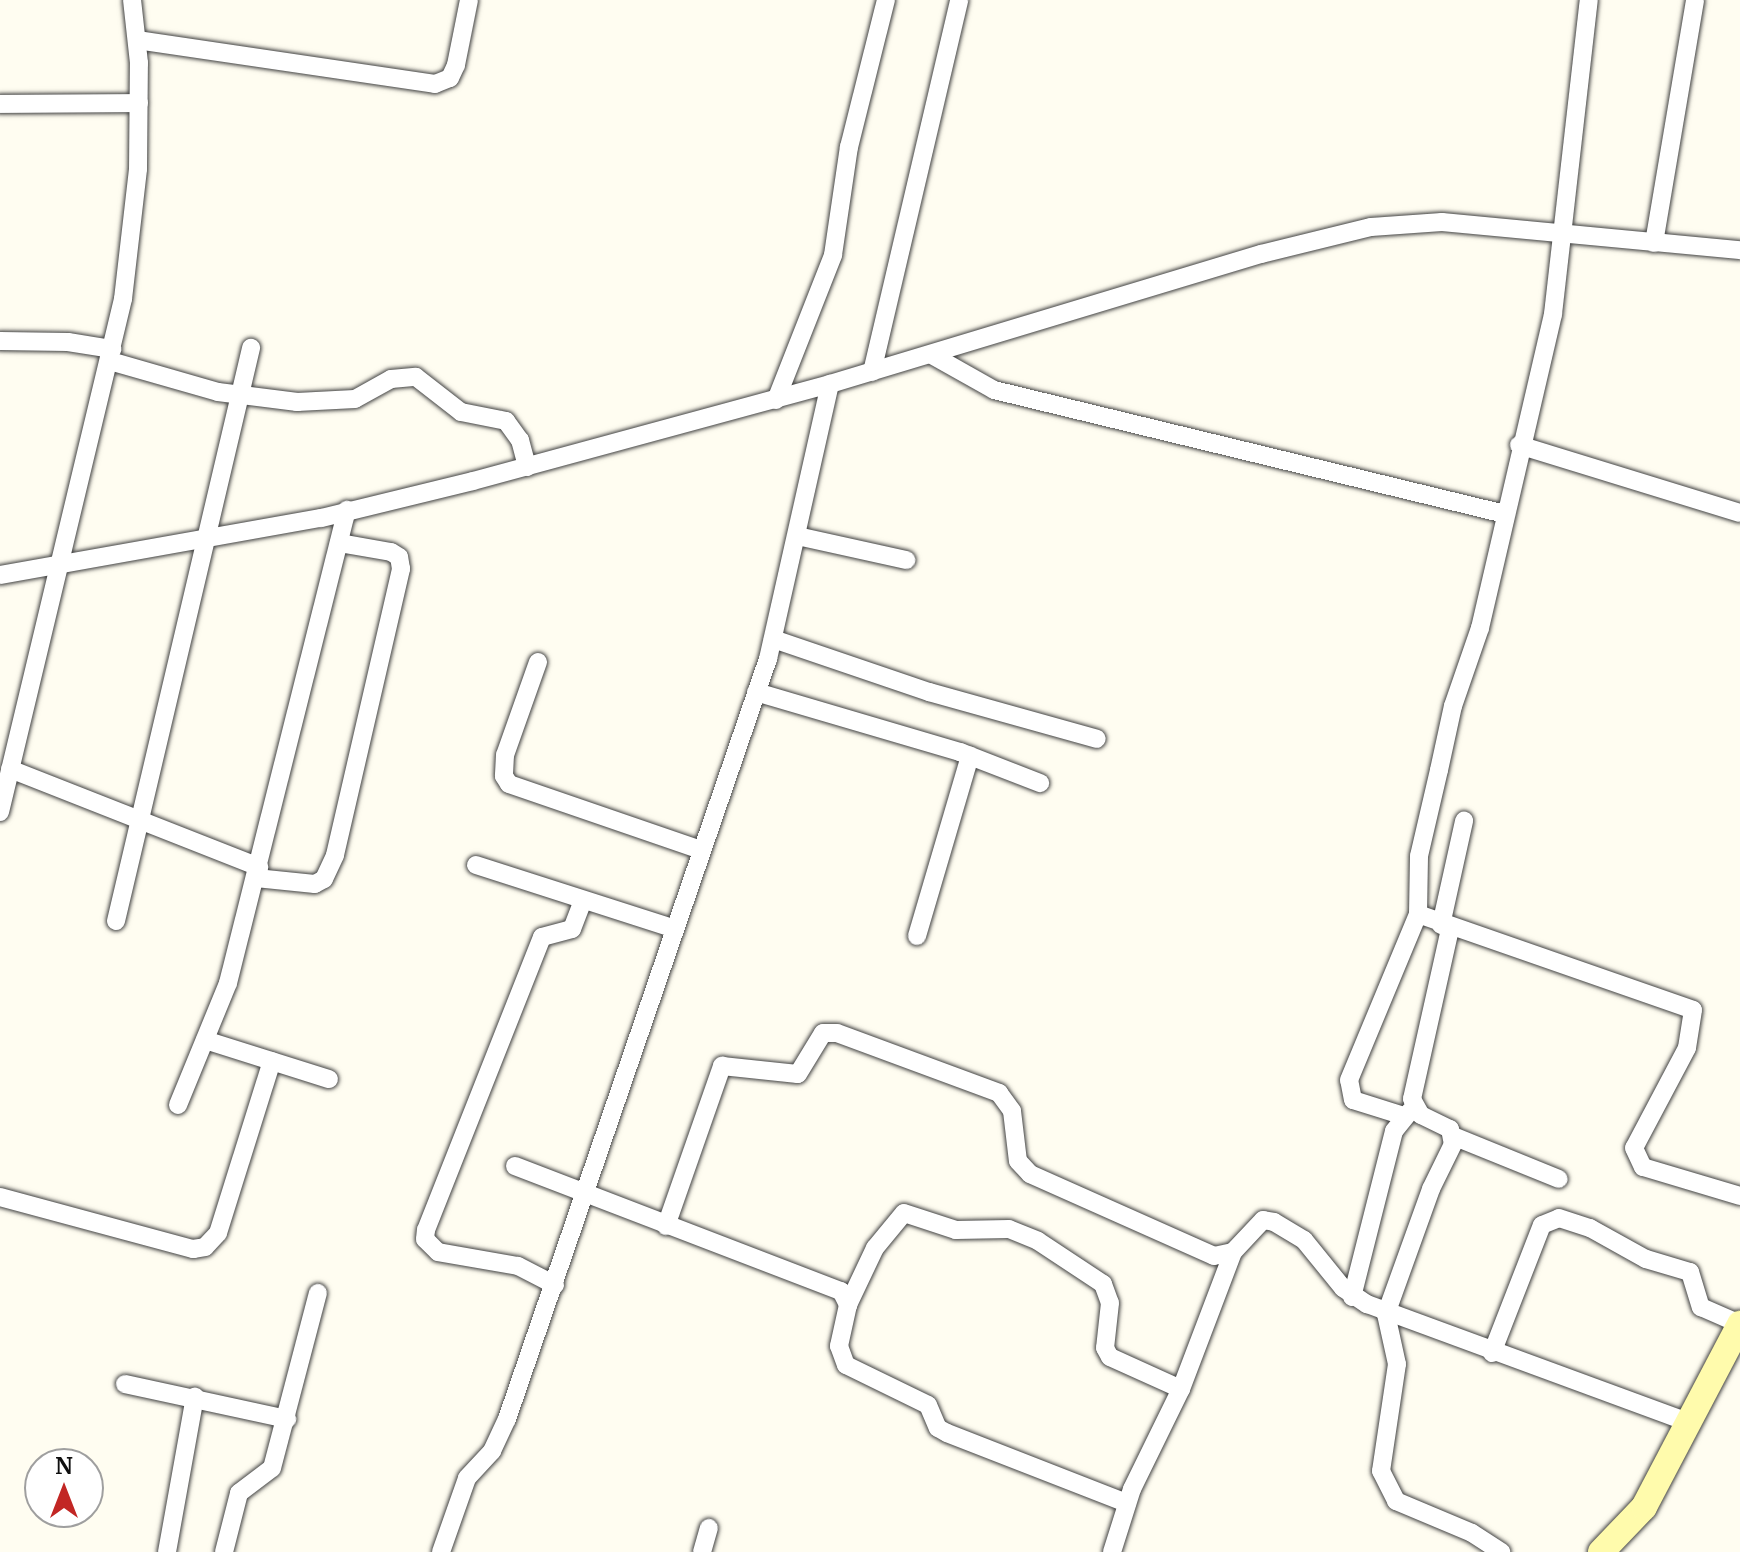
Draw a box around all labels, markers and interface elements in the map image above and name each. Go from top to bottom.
north arrow [24,1448,104,1528]
text: N [55,1452,73,1480]

